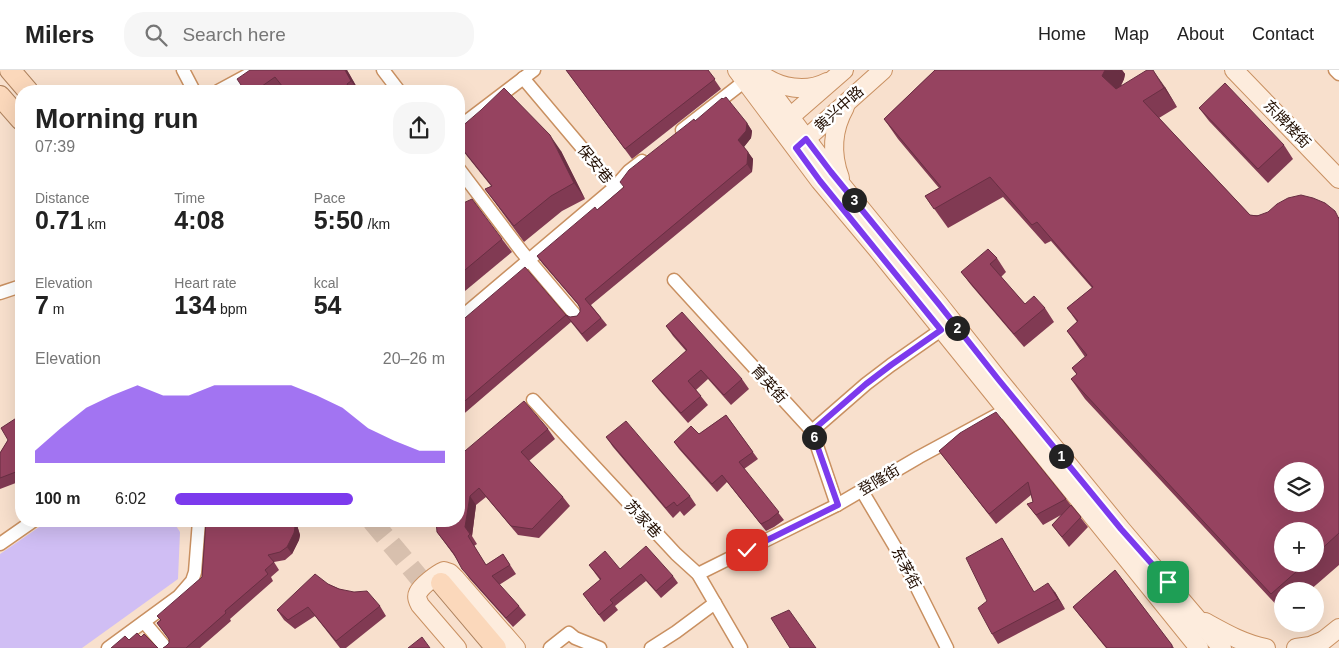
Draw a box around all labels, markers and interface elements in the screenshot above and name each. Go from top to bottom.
search box [124,12,474,57]
text: Milers [25,21,94,48]
icon: search [142,21,170,49]
text: Search here [182,24,286,45]
text: Home [1038,24,1086,44]
text: Map [1114,24,1149,44]
text: About [1177,24,1224,44]
text: Contact [1252,24,1314,44]
street label: 黄兴中路 [811,82,867,135]
street label: 东牌楼街 [1260,96,1314,151]
button: share [393,102,445,154]
text: Morning run [35,103,198,134]
text: 07:39 [35,138,75,155]
street label: 保安巷 [574,141,616,186]
pin: 3 [842,188,866,212]
text: Distance [35,190,89,206]
text: Time [174,190,205,206]
text: Pace [314,190,346,206]
text: 3 [851,192,858,208]
text: 0.71 [35,206,84,234]
text: 4:08 [174,206,224,234]
text: 5:50 [314,206,364,234]
text: km [84,216,106,232]
text: /km [364,216,390,232]
text: Elevation [35,275,93,291]
text: Heart rate [174,275,237,291]
text: kcal [314,275,339,291]
text: 7 [35,291,49,319]
text: 134 [174,291,216,319]
text: 54 [314,291,341,319]
text: m [49,301,64,317]
text: bpm [216,301,247,317]
pin: 2 [944,316,970,340]
text: 2 [954,320,961,336]
text: Elevation [35,350,101,367]
text: 20–26 m [383,350,445,367]
street label: 育英街 [748,361,791,406]
pin: 6 [802,424,826,450]
text: 6 [811,429,818,445]
pin: 1 [1048,444,1074,468]
text: 1 [1058,448,1065,464]
street label: 登隆街 [855,461,902,498]
map controls [1274,462,1324,632]
button: layers [1274,462,1324,512]
text: 100 m [35,490,80,507]
text: 6:02 [115,490,146,507]
street label: 苏家巷 [622,496,665,541]
button: + [1274,522,1324,572]
pin [726,529,768,571]
icon: check [733,536,761,564]
street label: 东茅街 [888,544,925,592]
pin [1147,561,1189,603]
icon: arrive [1154,568,1182,596]
button: − [1274,582,1324,632]

